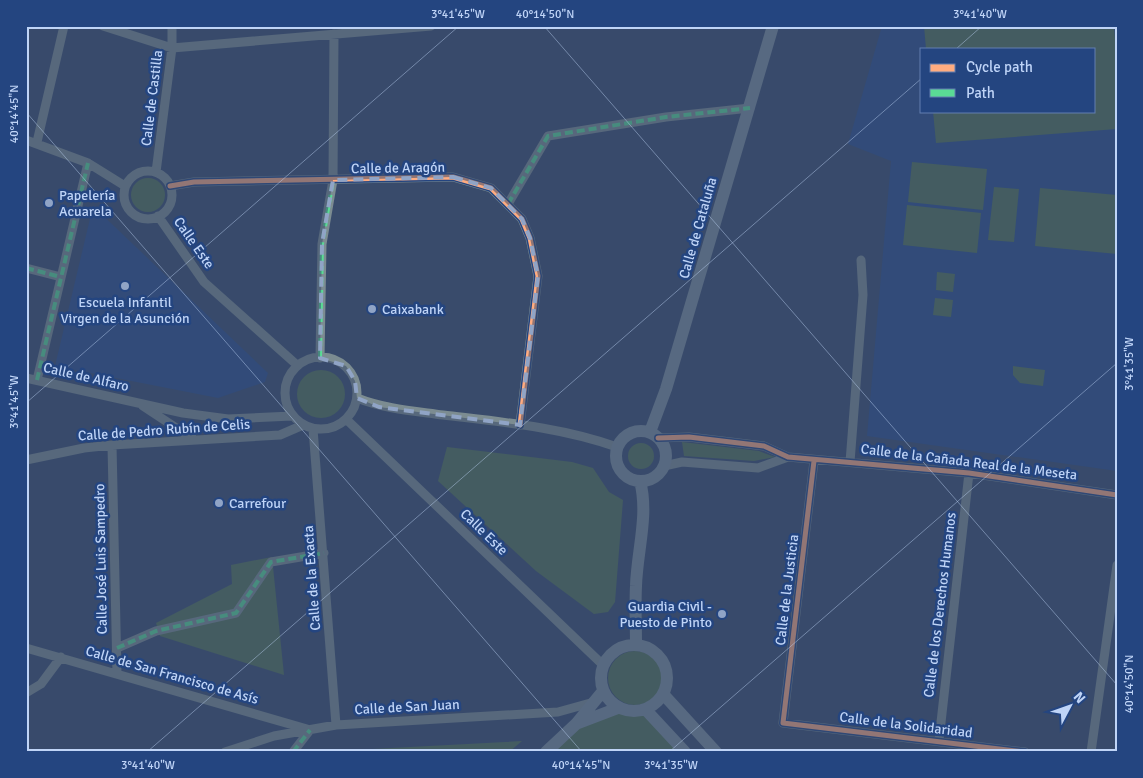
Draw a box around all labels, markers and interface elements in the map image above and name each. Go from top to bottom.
text: 3°41'45"W [431,7,485,22]
text: 40°14'50"N [516,7,574,22]
text: 3°41'40"W [953,7,1007,22]
legend [920,48,1096,112]
street label: Calle de Castilla [138,49,166,147]
text: Cycle path [966,58,1033,76]
text: Path [966,84,995,102]
text: 40°14'45"N [7,85,22,143]
street label: Calle de Aragón [351,159,445,177]
street label: Calle de Cataluña [675,175,721,281]
place label: Papelería Acuarela [59,187,115,220]
marker: Papelería Acuarela [43,197,55,209]
street label: Calle Este [170,214,218,272]
marker: Escuela Infantil Virgen de la Asunción [119,280,131,292]
place label: Escuela Infantil Virgen de la Asunción [60,294,190,327]
place label: Caixabank [382,301,444,318]
marker: Caixabank [366,303,378,315]
text: 3°41'35"W [1122,337,1137,391]
street label: Calle de Alfaro [42,359,130,395]
text: 3°41'45"W [7,375,22,429]
street label: Calle de Pedro Rubín de Celis [77,415,251,445]
street label: Calle de la Cañada Real de la Meseta [860,440,1078,484]
street label: Calle José Luis Sampedro [91,483,111,635]
place label: Carrefour [229,495,287,512]
marker: Carrefour [213,497,225,509]
street label: Calle Este [457,505,511,559]
street label: Calle de los Derechos Humanos [920,511,960,699]
street label: Calle de la Exacta [300,525,324,631]
street label: Calle de la Justicia [772,533,802,647]
place label: Guardia Civil - Puesto de Pinto [619,598,712,631]
marker: Guardia Civil - Puesto de Pinto [716,608,728,620]
street label: Calle de San Francisco de Asís [84,642,260,708]
text: 40°14'50"N [1122,655,1137,713]
north arrow [1046,680,1096,730]
text: N [1070,689,1089,707]
street label: Calle de San Juan [354,696,460,718]
street label: Calle de la Solidaridad [839,708,973,742]
text: 3°41'40"W [121,758,175,773]
text: 40°14'45"N [552,758,610,773]
text: 3°41'35"W [644,758,698,773]

